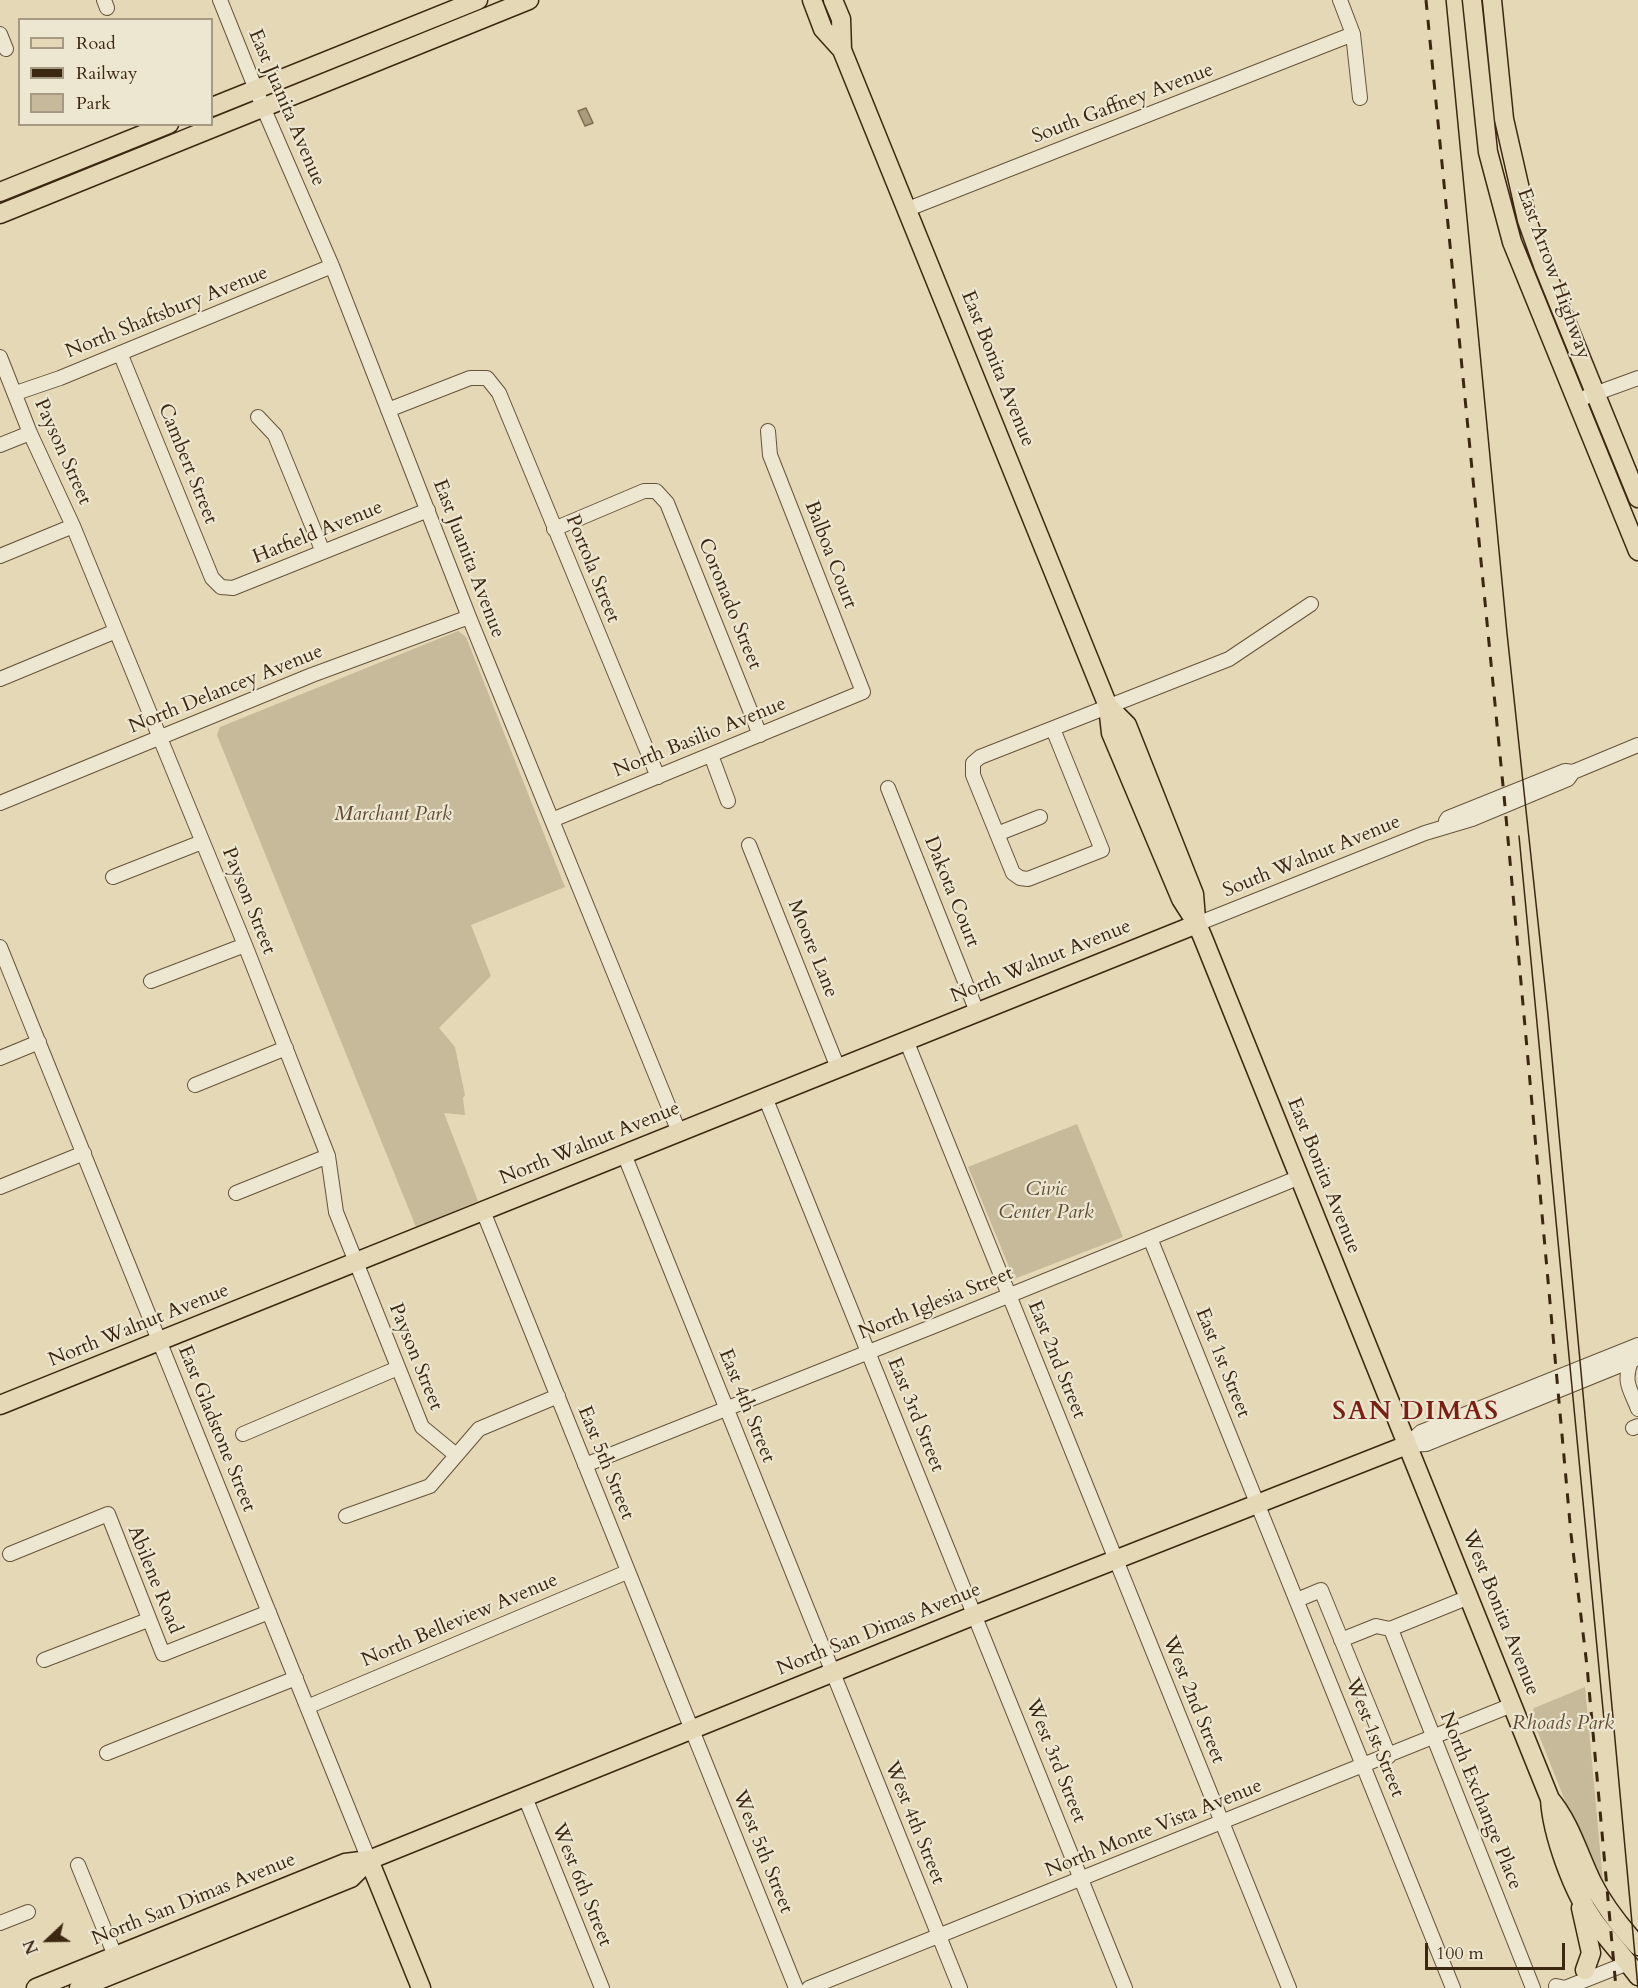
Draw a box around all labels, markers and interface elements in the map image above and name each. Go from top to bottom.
legend [18,18,213,126]
street label: East Juanita Avenue [242,26,330,190]
text: Road [76,31,116,56]
street label: South Gaffney Avenue [1029,58,1217,150]
text: Railway [76,61,138,86]
text: Park [76,91,111,116]
street label: East Arrow Highway [1511,185,1595,363]
street label: North Shaftsbury Avenue [62,261,272,365]
street label: East Bonita Avenue [955,288,1039,450]
street label: Payson Street [28,395,96,509]
street label: Cambert Street [152,400,222,528]
street label: East Juanita Avenue [427,476,509,642]
street label: Hatfield Avenue [250,496,386,570]
street label: Balboa Court [798,498,862,612]
street label: Portola Street [559,512,625,626]
street label: Coronado Street [692,535,766,673]
street label: North Delancey Avenue [125,640,327,740]
street label: North Basilio Avenue [610,692,790,784]
park label: Marchant Park [334,803,452,827]
street label: South Walnut Avenue [1220,810,1404,904]
street label: Dakota Court [918,833,984,951]
street label: Payson Street [216,844,280,958]
street label: Moore Lane [782,897,842,1001]
street label: North Walnut Avenue [947,915,1135,1009]
street label: East Bonita Avenue [1281,1095,1365,1257]
street label: North Walnut Avenue [496,1097,684,1191]
park label: Civic Center Park [998,1178,1094,1225]
street label: North Iglesia Street [855,1262,1017,1346]
street label: North Walnut Avenue [45,1279,233,1373]
street label: East 2nd Street [1021,1298,1091,1422]
street label: Payson Street [383,1300,447,1414]
street label: East 1st Street [1189,1305,1255,1421]
street label: East Gladstone Street [172,1342,260,1516]
street label: East 4th Street [712,1346,780,1466]
street label: East 3rd Street [881,1354,949,1476]
district label: SAN DIMAS [1332,1397,1500,1429]
street label: East 5th Street [571,1403,639,1523]
street label: Abilene Road [121,1522,187,1638]
street label: West Bonita Avenue [1456,1527,1544,1699]
street label: North Belleview Avenue [358,1569,562,1673]
street label: North San Dimas Avenue [774,1578,984,1682]
street label: West 2nd Street [1157,1633,1229,1767]
street label: West 1st Street [1339,1675,1409,1801]
street label: West 3rd Street [1019,1696,1091,1826]
street label: North Exchange Place [1433,1709,1527,1893]
park label: Rhoads Park [1512,1712,1614,1736]
street label: West 4th Street [878,1758,950,1888]
street label: North Monte Vista Avenue [1042,1774,1266,1884]
street label: West 5th Street [726,1787,798,1917]
street label: West 6th Street [545,1820,617,1950]
street label: North San Dimas Avenue [89,1848,299,1952]
north arrow [18,1910,78,1970]
scale bar [1428,1931,1568,1969]
text: N [19,1936,44,1957]
text: 100 m [1436,1941,1484,1966]

